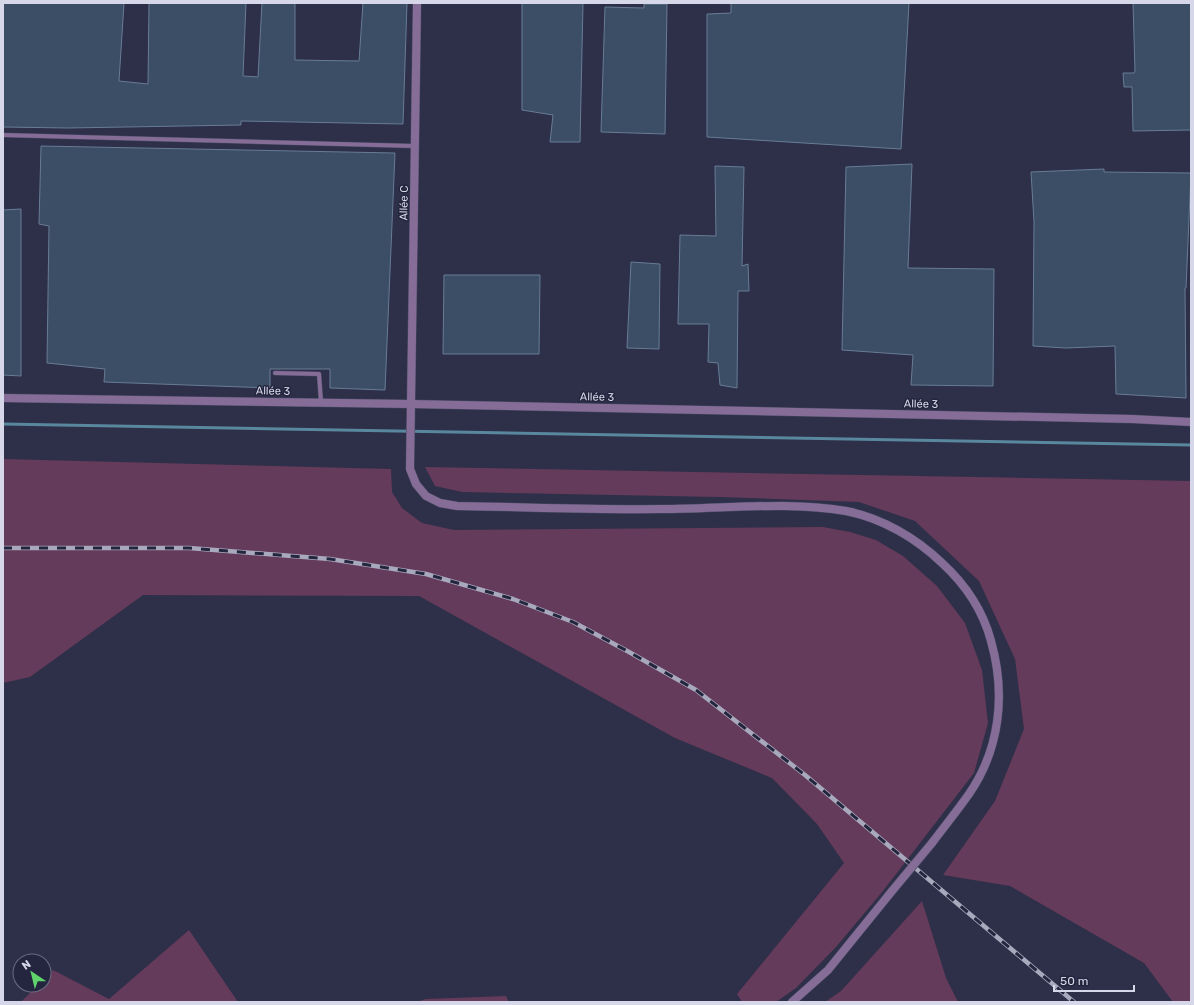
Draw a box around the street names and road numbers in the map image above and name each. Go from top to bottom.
street label: Allée C [397,185,411,221]
street label: Allée 3 [256,384,291,398]
street label: Allée 3 [580,390,615,404]
street label: Allée 3 [904,397,939,411]

